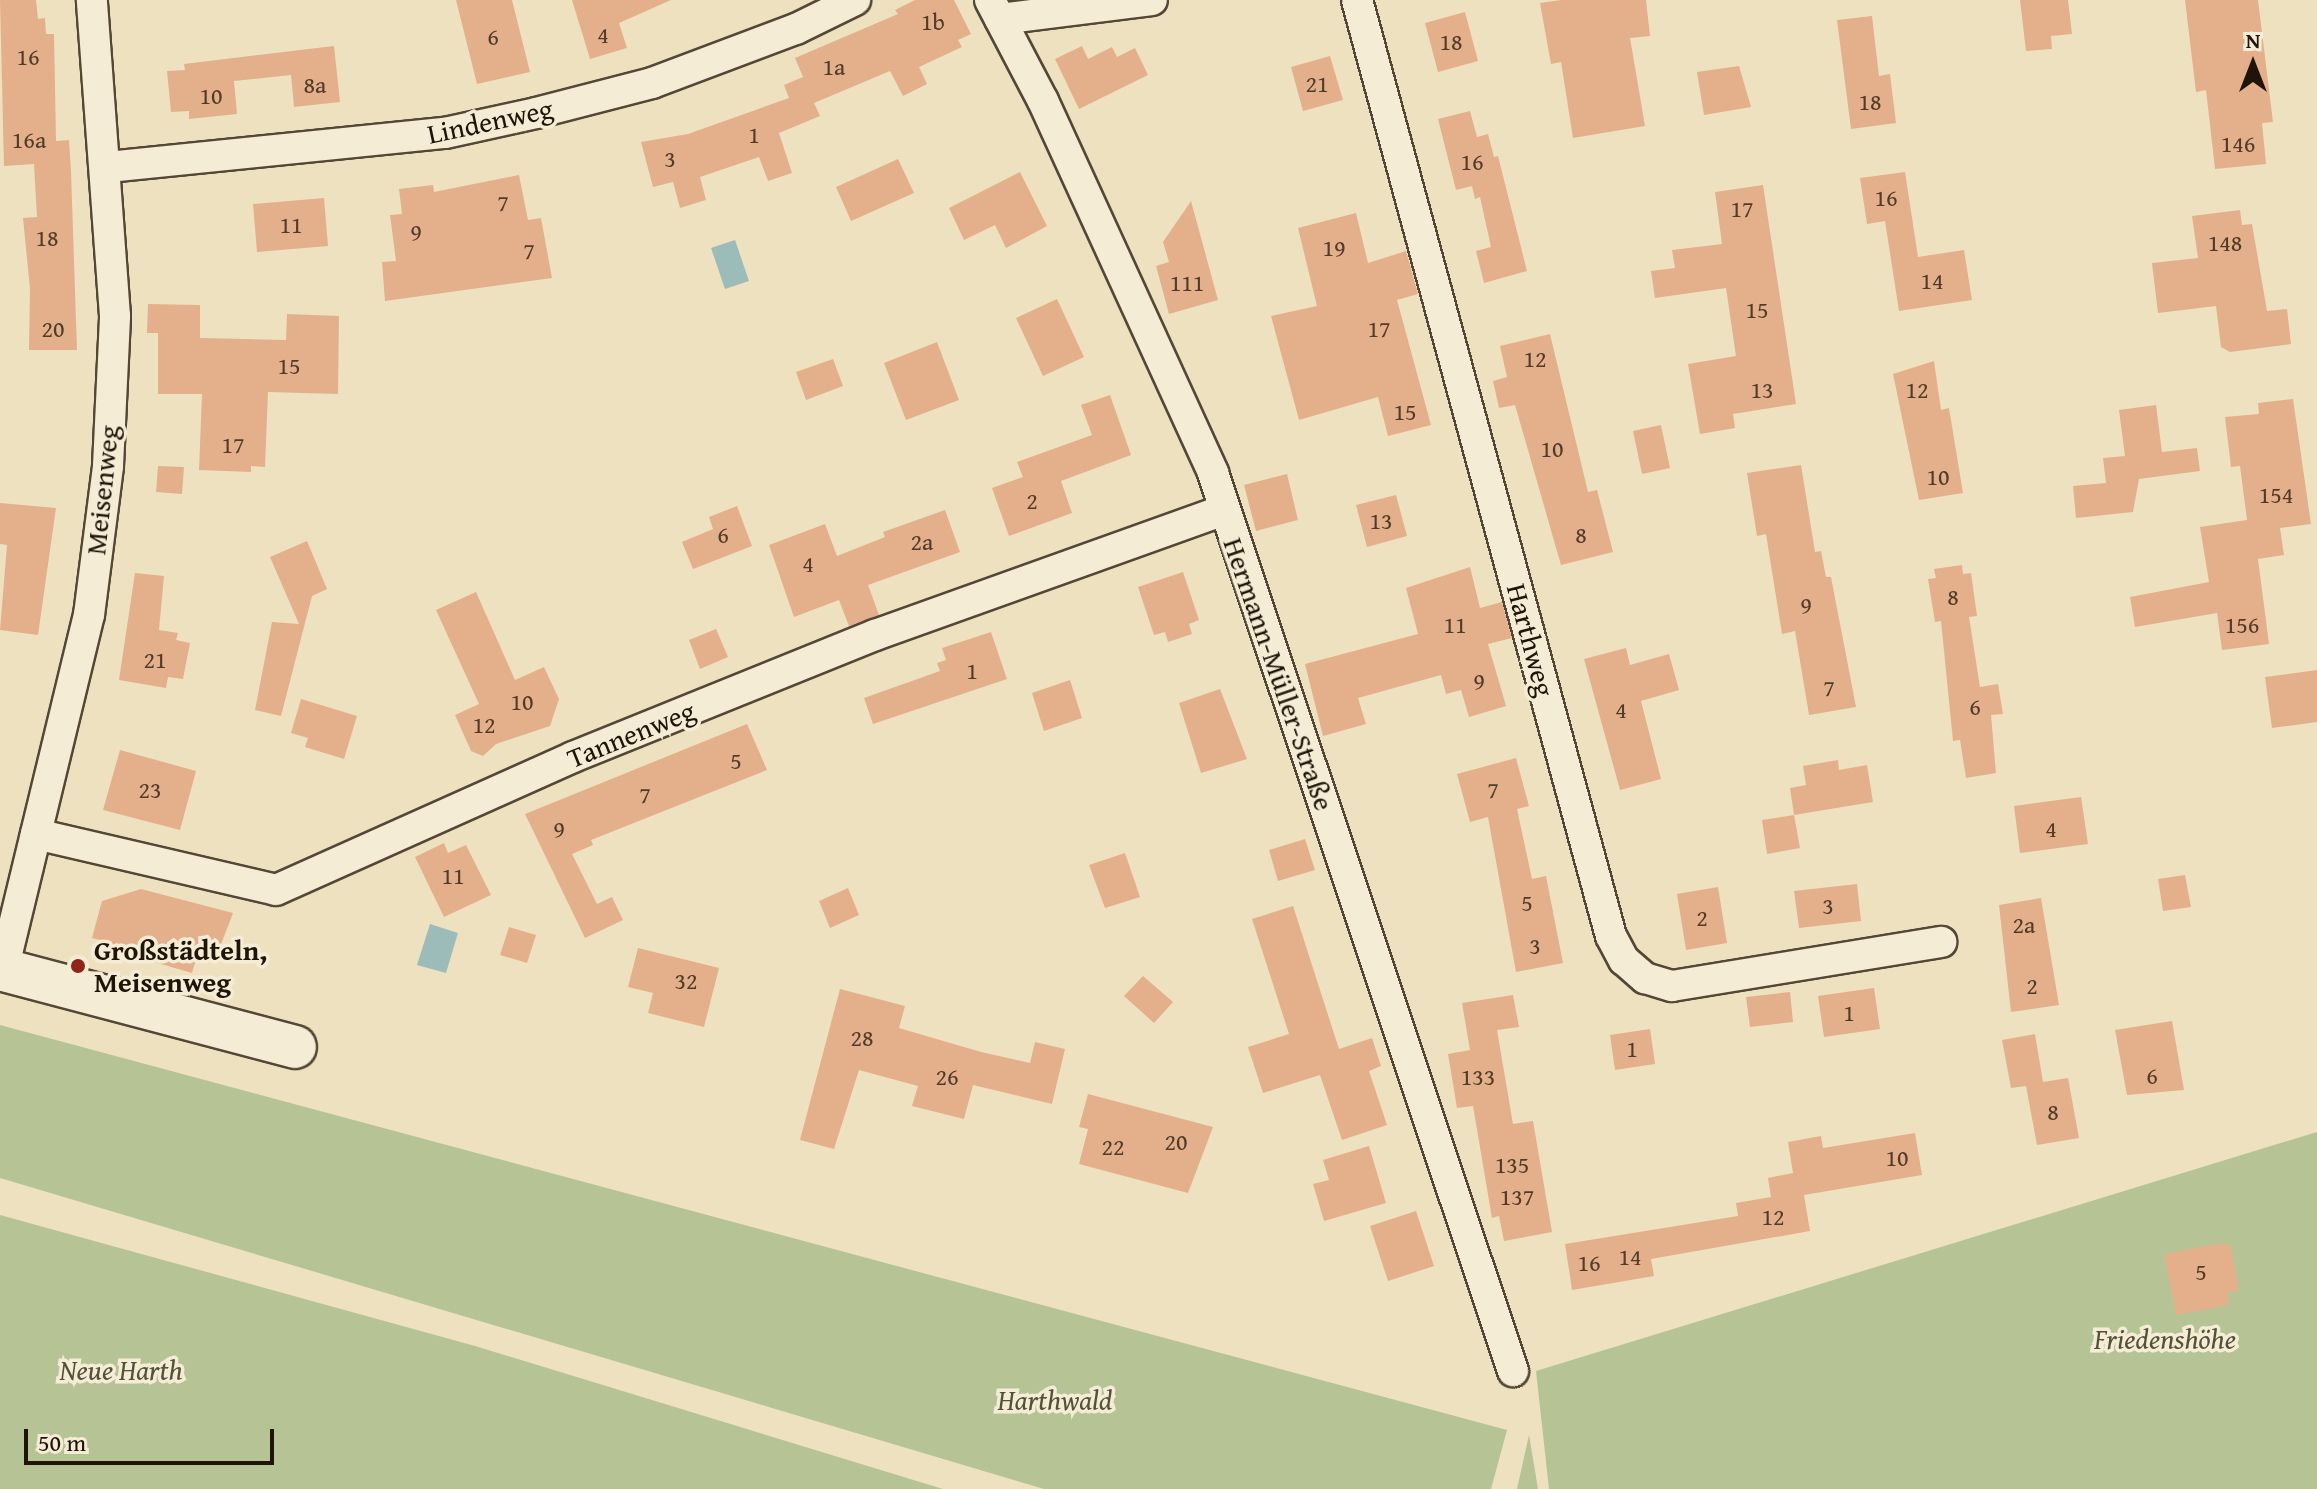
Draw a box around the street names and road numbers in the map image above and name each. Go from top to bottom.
street label: Lindenweg [424,91,556,151]
street label: Meisenweg [78,423,126,557]
street label: Hermann-Müller-Straße [1217,533,1341,815]
street label: Harthweg [1500,580,1562,700]
street label: Tannenweg [562,693,700,775]

